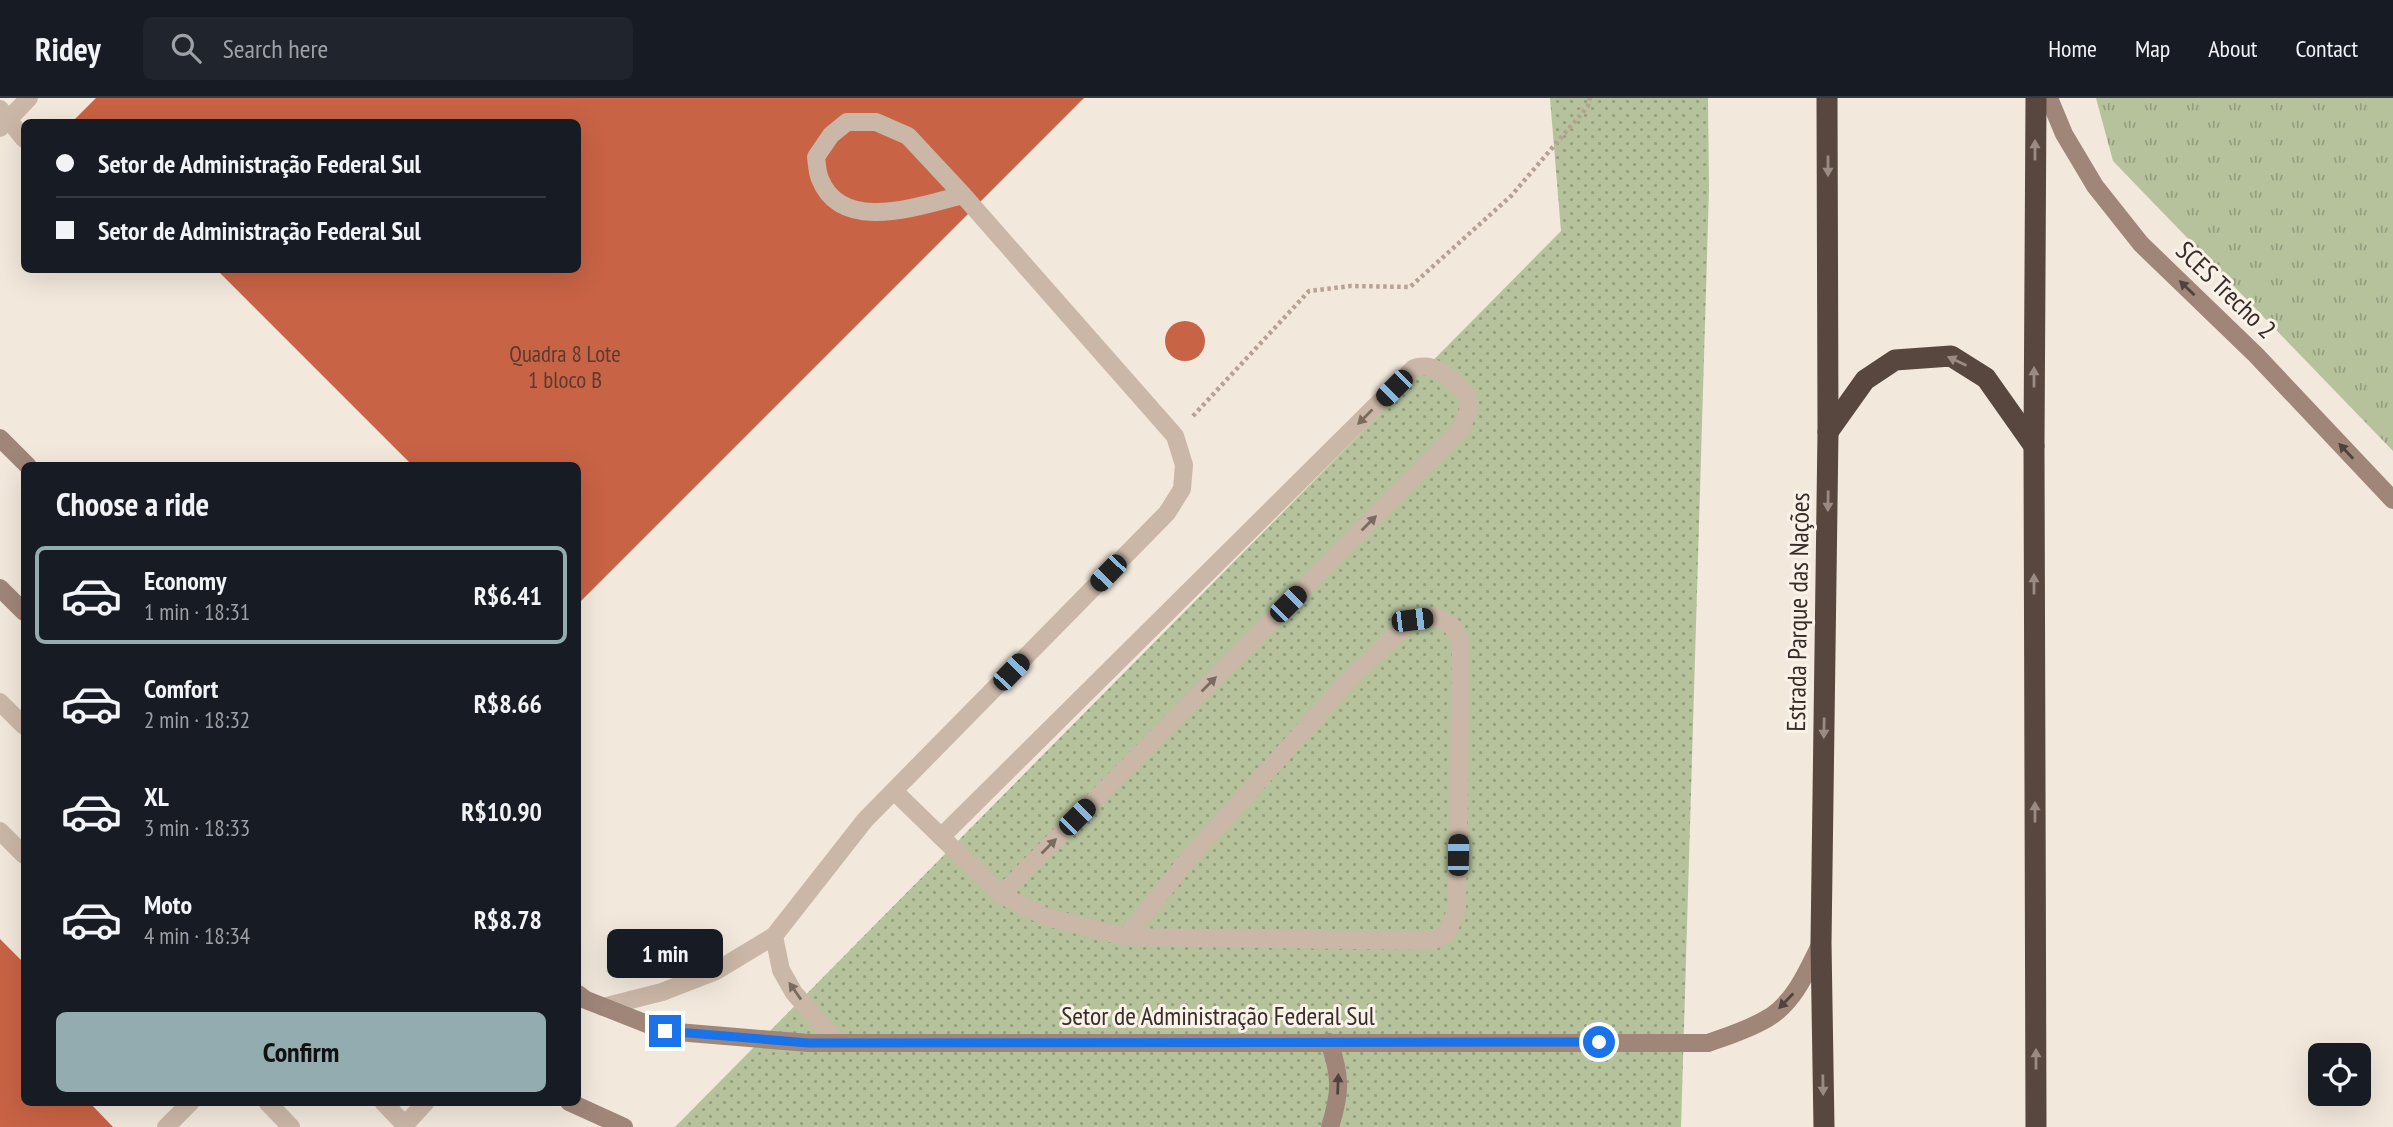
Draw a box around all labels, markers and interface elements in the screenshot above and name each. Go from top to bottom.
search box [143,17,633,80]
text: Ridey [35,27,101,70]
icon: search [167,29,205,67]
text: Search here [223,32,328,65]
text: Home [2048,33,2097,64]
text: Map [2135,33,2170,64]
text: About [2208,33,2257,64]
text: Contact [2295,33,2358,64]
one-way arrow [2029,139,2041,161]
text: Setor de Administração Federal Sul [98,147,421,180]
one-way arrow [1822,155,1834,177]
text: Setor de Administração Federal Sul [98,214,421,247]
street label: SCES Trecho 2 [2169,234,2283,345]
one-way arrow [2179,281,2196,297]
house number: Quadra 8 Lote 1 bloco B [509,339,621,394]
one-way arrow [1946,355,1967,367]
car [1372,366,1417,410]
one-way arrow [2028,366,2040,388]
one-way arrow [1357,409,1374,425]
one-way arrow [2339,443,2355,460]
text: Choose a ride [56,483,209,525]
one-way arrow [1822,490,1833,512]
street label: Estrada Parque das Nações [1779,492,1816,732]
one-way arrow [1360,514,1377,531]
car [1086,551,1131,595]
icon: car [60,564,123,627]
text: Economy [144,564,226,597]
one-way arrow [2028,573,2040,595]
text: R$6.41 [474,579,542,612]
car [1266,582,1311,626]
text: 1 min · 18:31 [144,597,250,626]
car [1390,607,1435,633]
car [989,650,1034,694]
icon: car [60,672,123,735]
text: Comfort [144,672,218,705]
one-way arrow [1200,676,1217,693]
text: R$8.66 [474,687,542,720]
text: 2 min · 18:32 [144,705,250,734]
one-way arrow [1819,717,1830,739]
icon: car [60,780,123,843]
text: XL [144,780,169,813]
text: R$10.90 [461,795,542,828]
car [1055,795,1100,839]
one-way arrow [2029,800,2041,822]
text: 3 min · 18:33 [144,813,250,842]
car [1448,834,1469,876]
one-way arrow [1040,838,1056,855]
icon: car [60,888,123,951]
text: Moto [144,888,192,921]
text: R$8.78 [474,903,542,936]
text: 4 min · 18:34 [144,921,250,950]
callout: 1 min [607,930,723,978]
text: 1 min [642,939,688,968]
one-way arrow [788,982,802,1000]
one-way arrow [1778,992,1795,1009]
street label: Setor de Administração Federal Sul [1061,999,1375,1032]
button: Confirm [56,1012,546,1092]
route end [649,1015,681,1047]
route start [1583,1026,1615,1058]
map controls [2308,1043,2371,1106]
button: locate [2308,1043,2371,1106]
one-way arrow [2030,1048,2042,1070]
one-way arrow [1332,1073,1343,1095]
one-way arrow [1817,1074,1829,1096]

